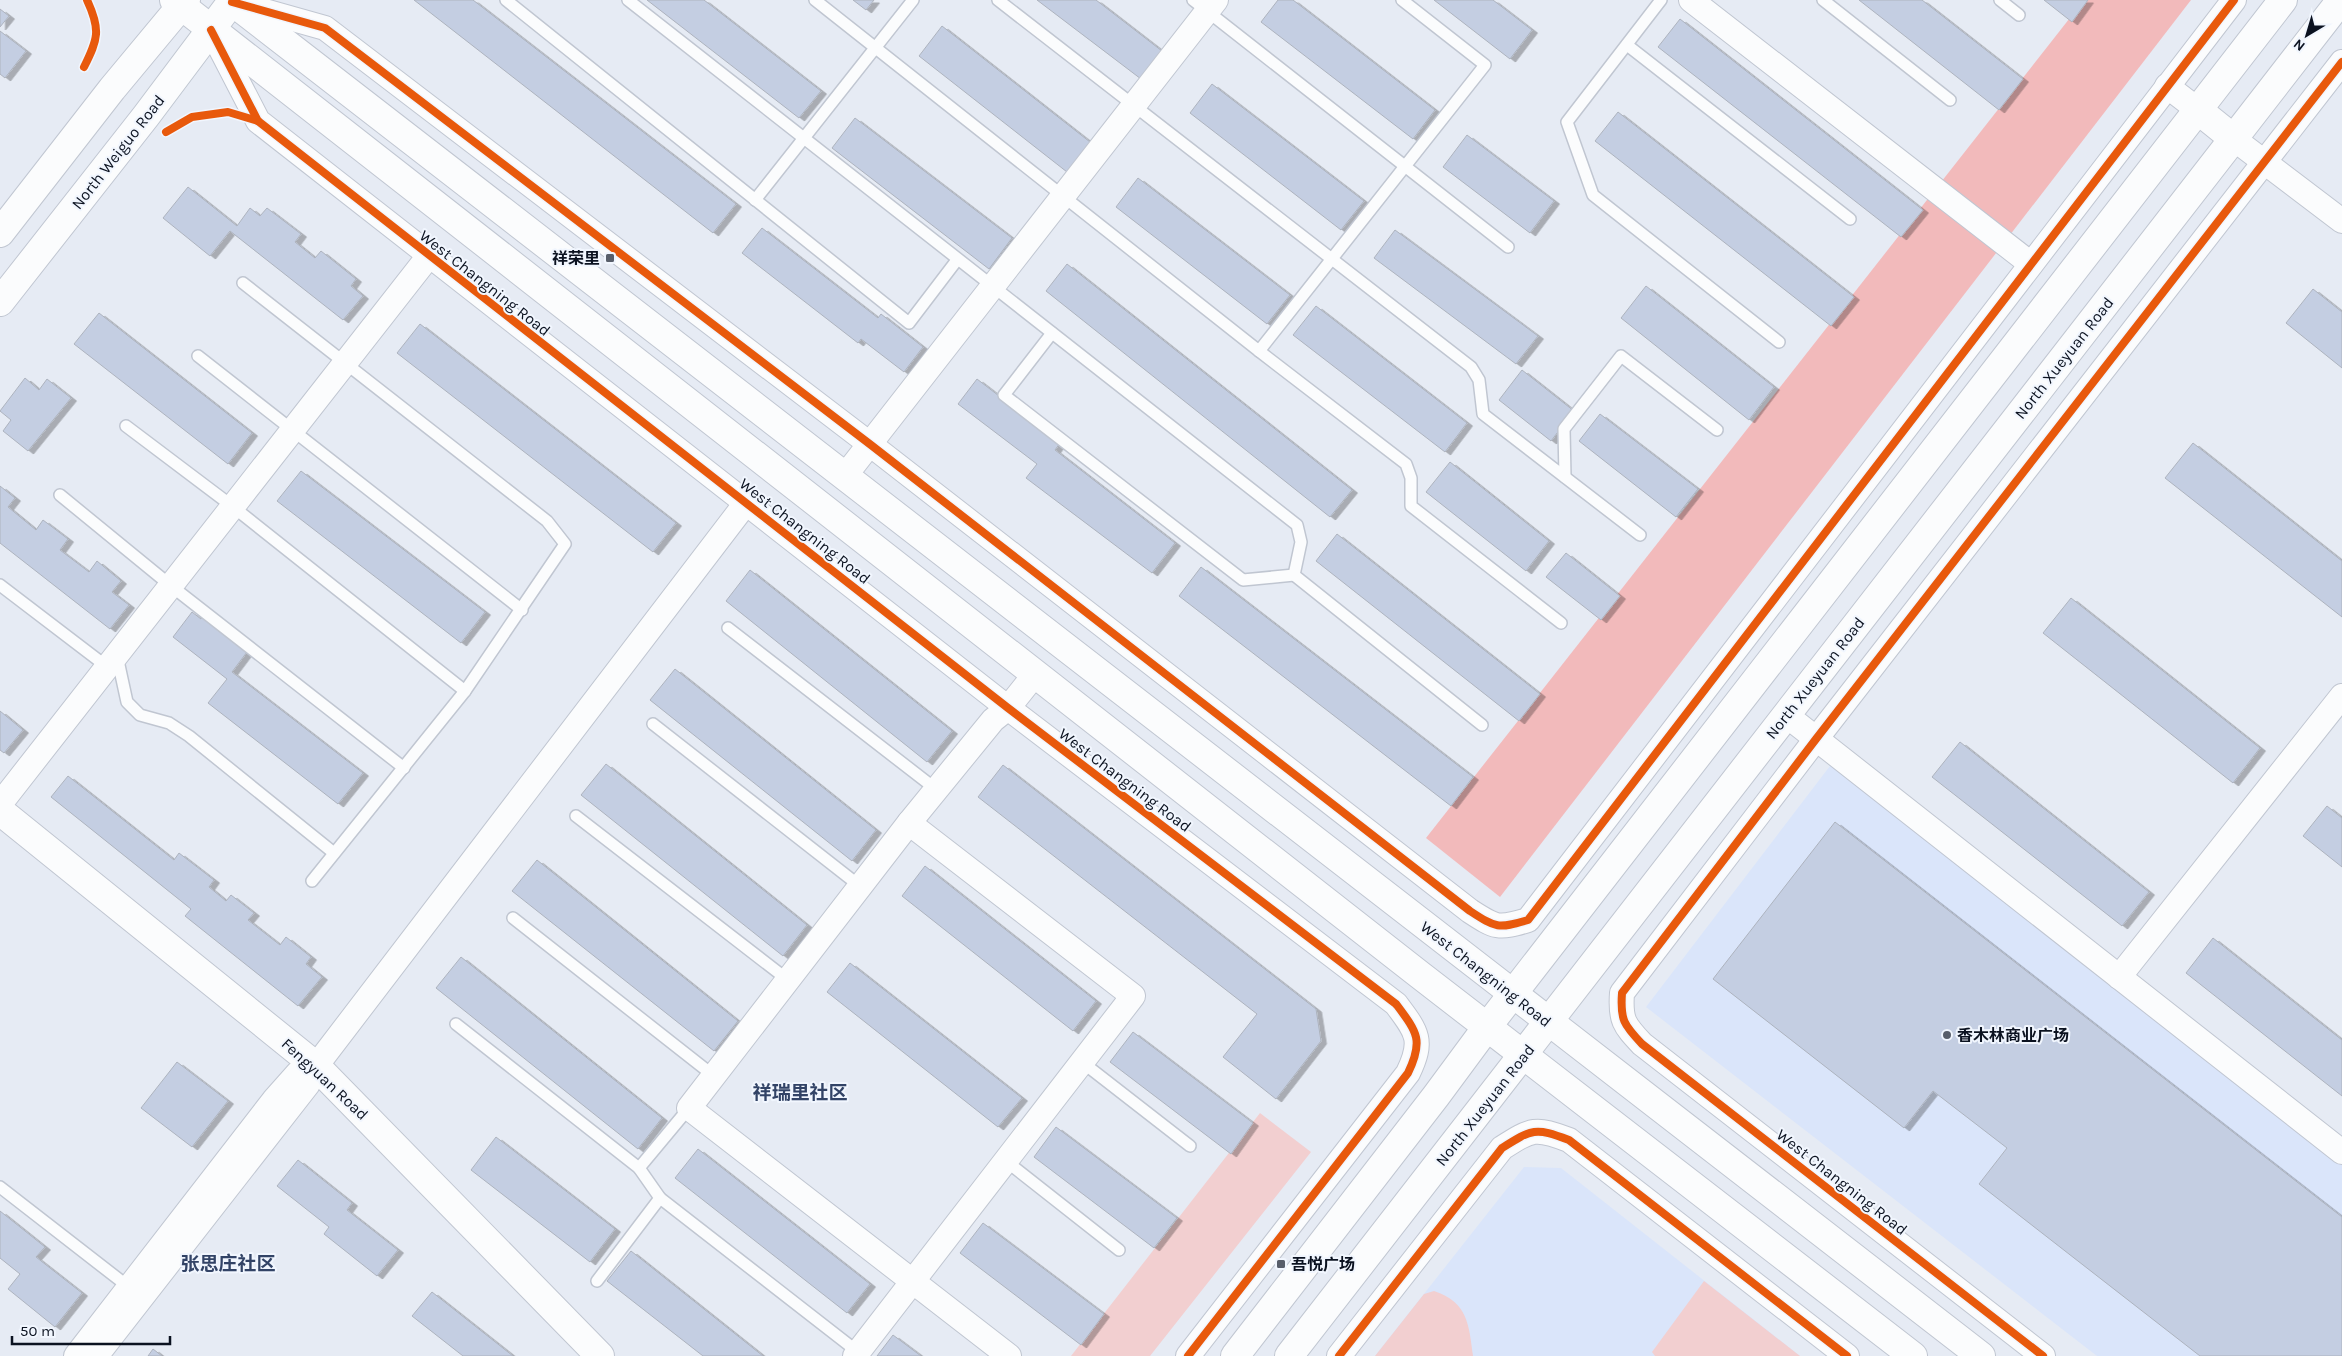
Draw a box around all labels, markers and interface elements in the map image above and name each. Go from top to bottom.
north arrow [2282,10,2332,60]
text: N [2290,35,2308,55]
street label: North Weiguo Road [67,91,169,213]
street label: West Changning Road [416,226,554,340]
place label: 祥荣里 [552,249,600,268]
marker: 祥荣里 [604,252,616,264]
street label: North Xueyuan Road [2011,293,2117,423]
street label: West Changning Road [736,474,874,588]
street label: North Xueyuan Road [1762,613,1868,743]
street label: West Changning Road [1055,724,1195,836]
street label: West Changning Road [1417,917,1555,1031]
place label: 香木林商业广场 [1957,1026,2069,1045]
marker: 香木林商业广场 [1941,1029,1953,1041]
street label: Fengyuan Road [278,1034,372,1124]
street label: North Xueyuan Road [1432,1040,1538,1170]
district label: 祥瑞里社区 [752,1082,848,1104]
street label: West Changning Road [1773,1125,1911,1239]
district label: 张思庄社区 [180,1253,276,1275]
place label: 吾悦广场 [1291,1255,1355,1274]
marker: 吾悦广场 [1275,1258,1287,1270]
scale bar [12,1314,170,1346]
text: 50 m [20,1322,55,1340]

